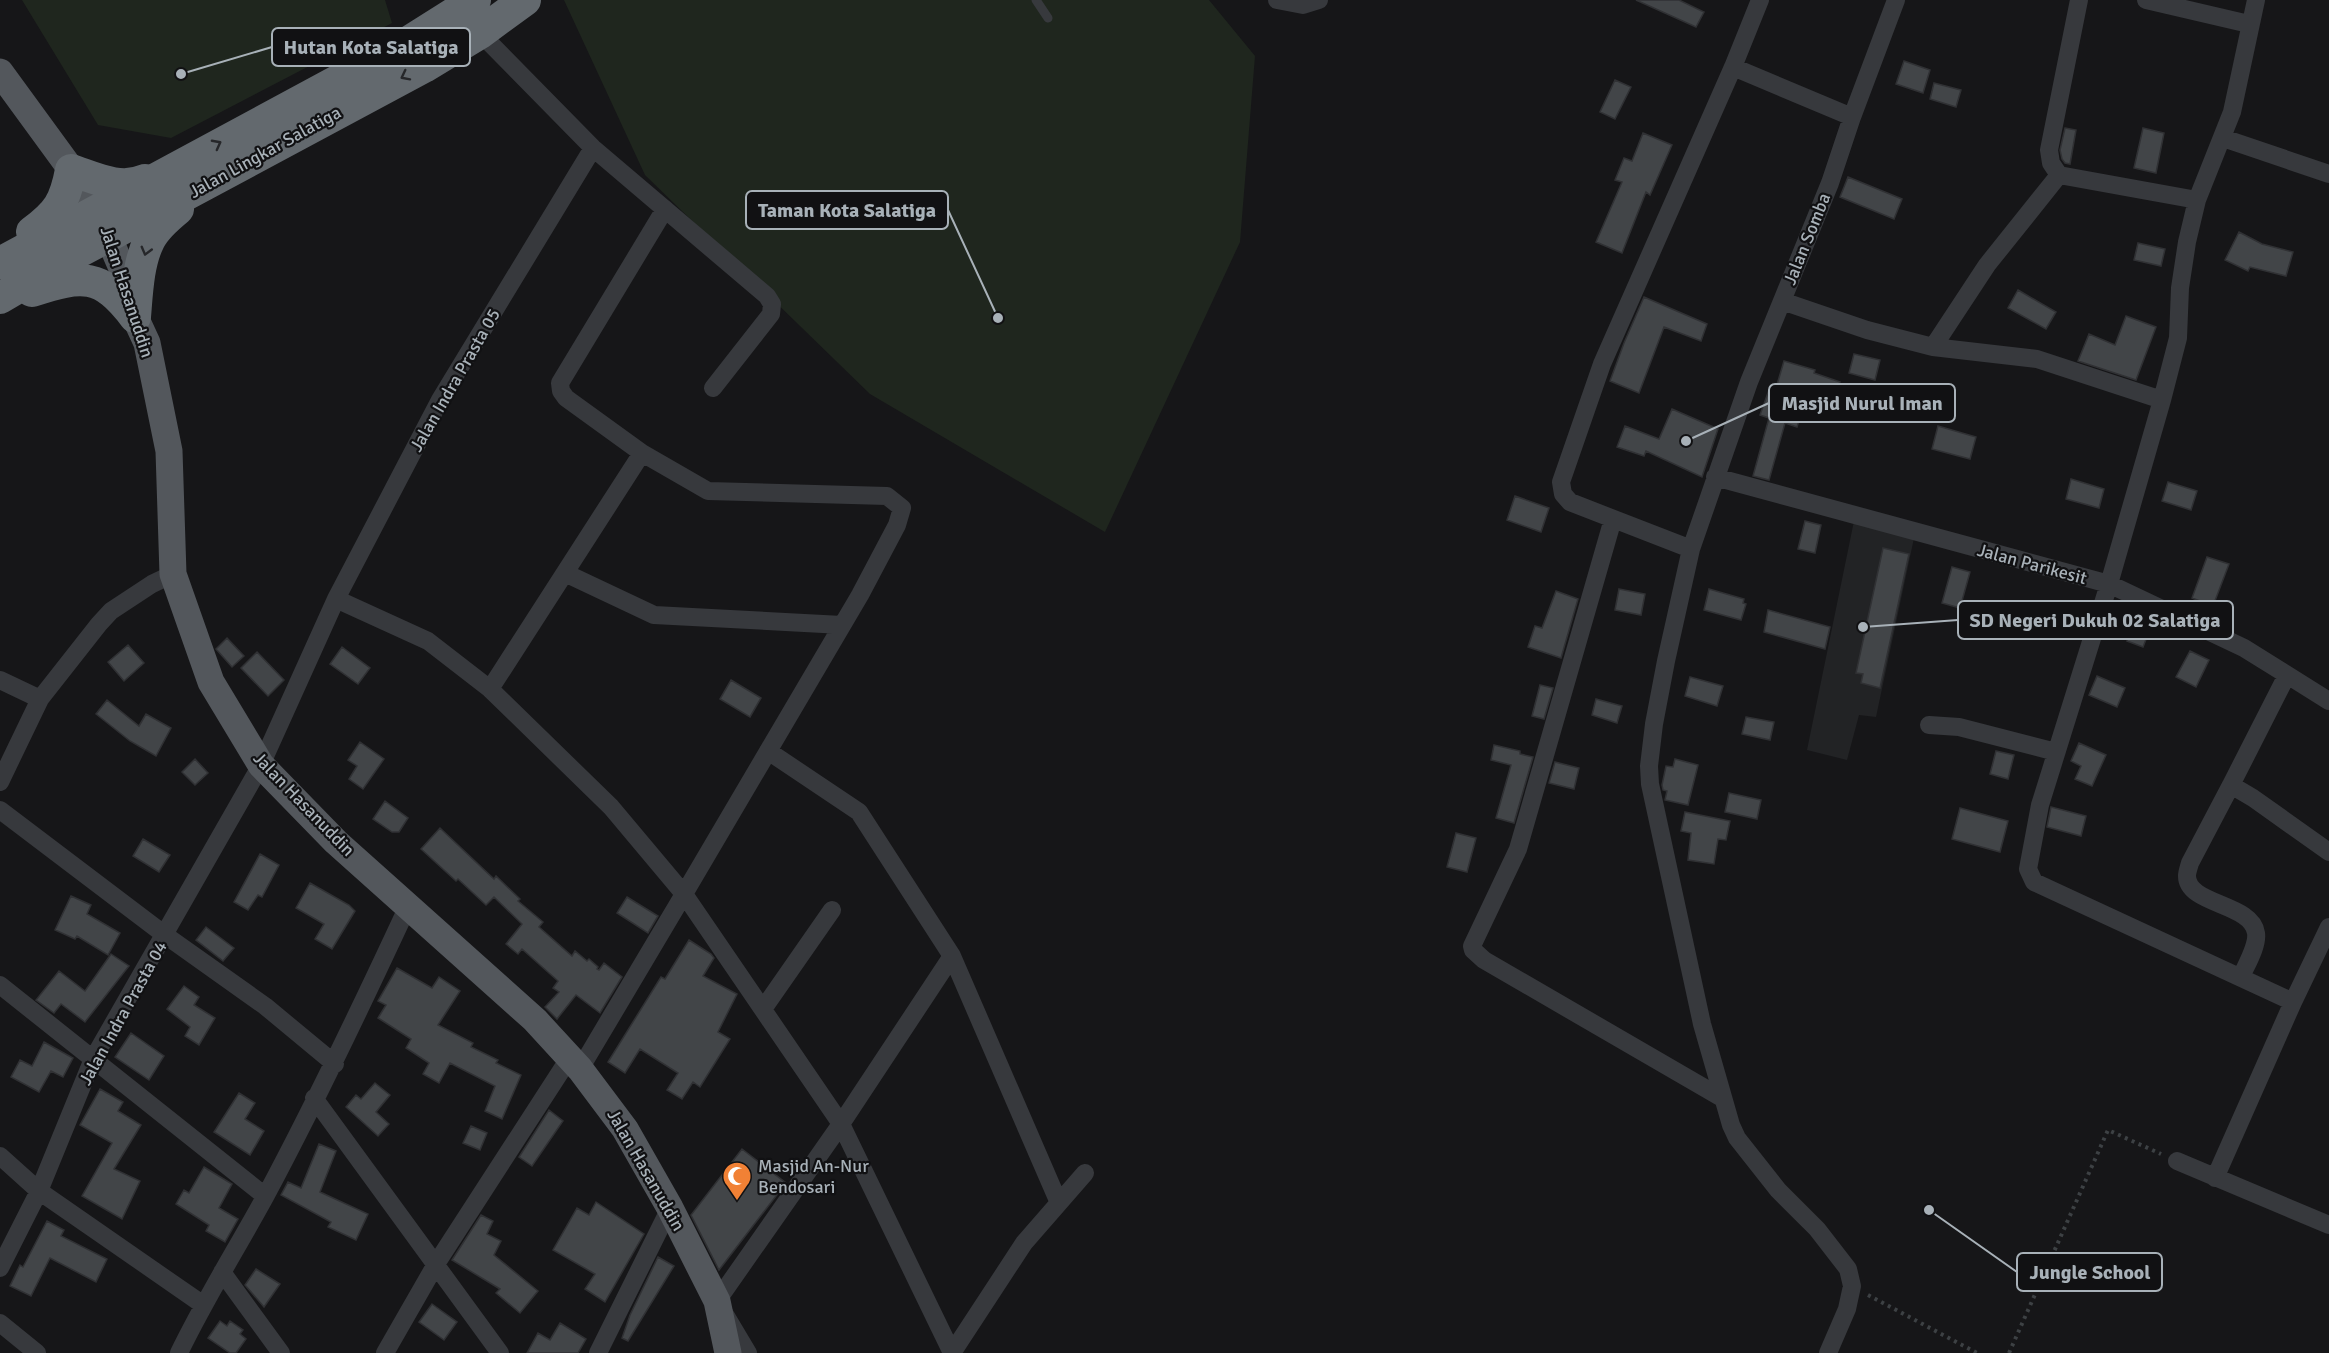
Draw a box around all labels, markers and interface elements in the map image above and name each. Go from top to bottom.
callout: Hutan Kota Salatiga [272,28,470,66]
text: Hutan Kota Salatiga [284,35,458,60]
one-way arrow [401,69,412,81]
street label: Jalan Lingkar Salatiga [185,101,345,203]
one-way arrow [211,140,221,151]
street label: Jalan Somba [1779,190,1835,288]
callout: Taman Kota Salatiga [746,191,948,229]
text: Taman Kota Salatiga [758,198,936,223]
street label: Jalan Hasanuddin [95,224,159,360]
one-way arrow [140,246,153,256]
street label: Jalan Indra Prasta 05 [405,305,505,455]
callout: Masjid Nurul Iman [1769,384,1955,422]
text: Masjid Nurul Iman [1781,391,1943,416]
street label: Jalan Parikesit [1975,539,2089,589]
callout: SD Negeri Dukuh 02 Salatiga [1958,601,2233,639]
text: SD Negeri Dukuh 02 Salatiga [1969,608,2221,633]
street label: Jalan Hasanuddin [249,747,359,861]
street label: Jalan Indra Prasta 04 [74,937,172,1089]
street label: Jalan Hasanuddin [602,1105,690,1235]
place label: Masjid An-Nur Bendosari [758,1155,869,1198]
mosque icon: Masjid An-Nur Bendosari [721,1160,753,1202]
callout: Jungle School [2017,1253,2162,1291]
text: Jungle School [2029,1260,2151,1285]

